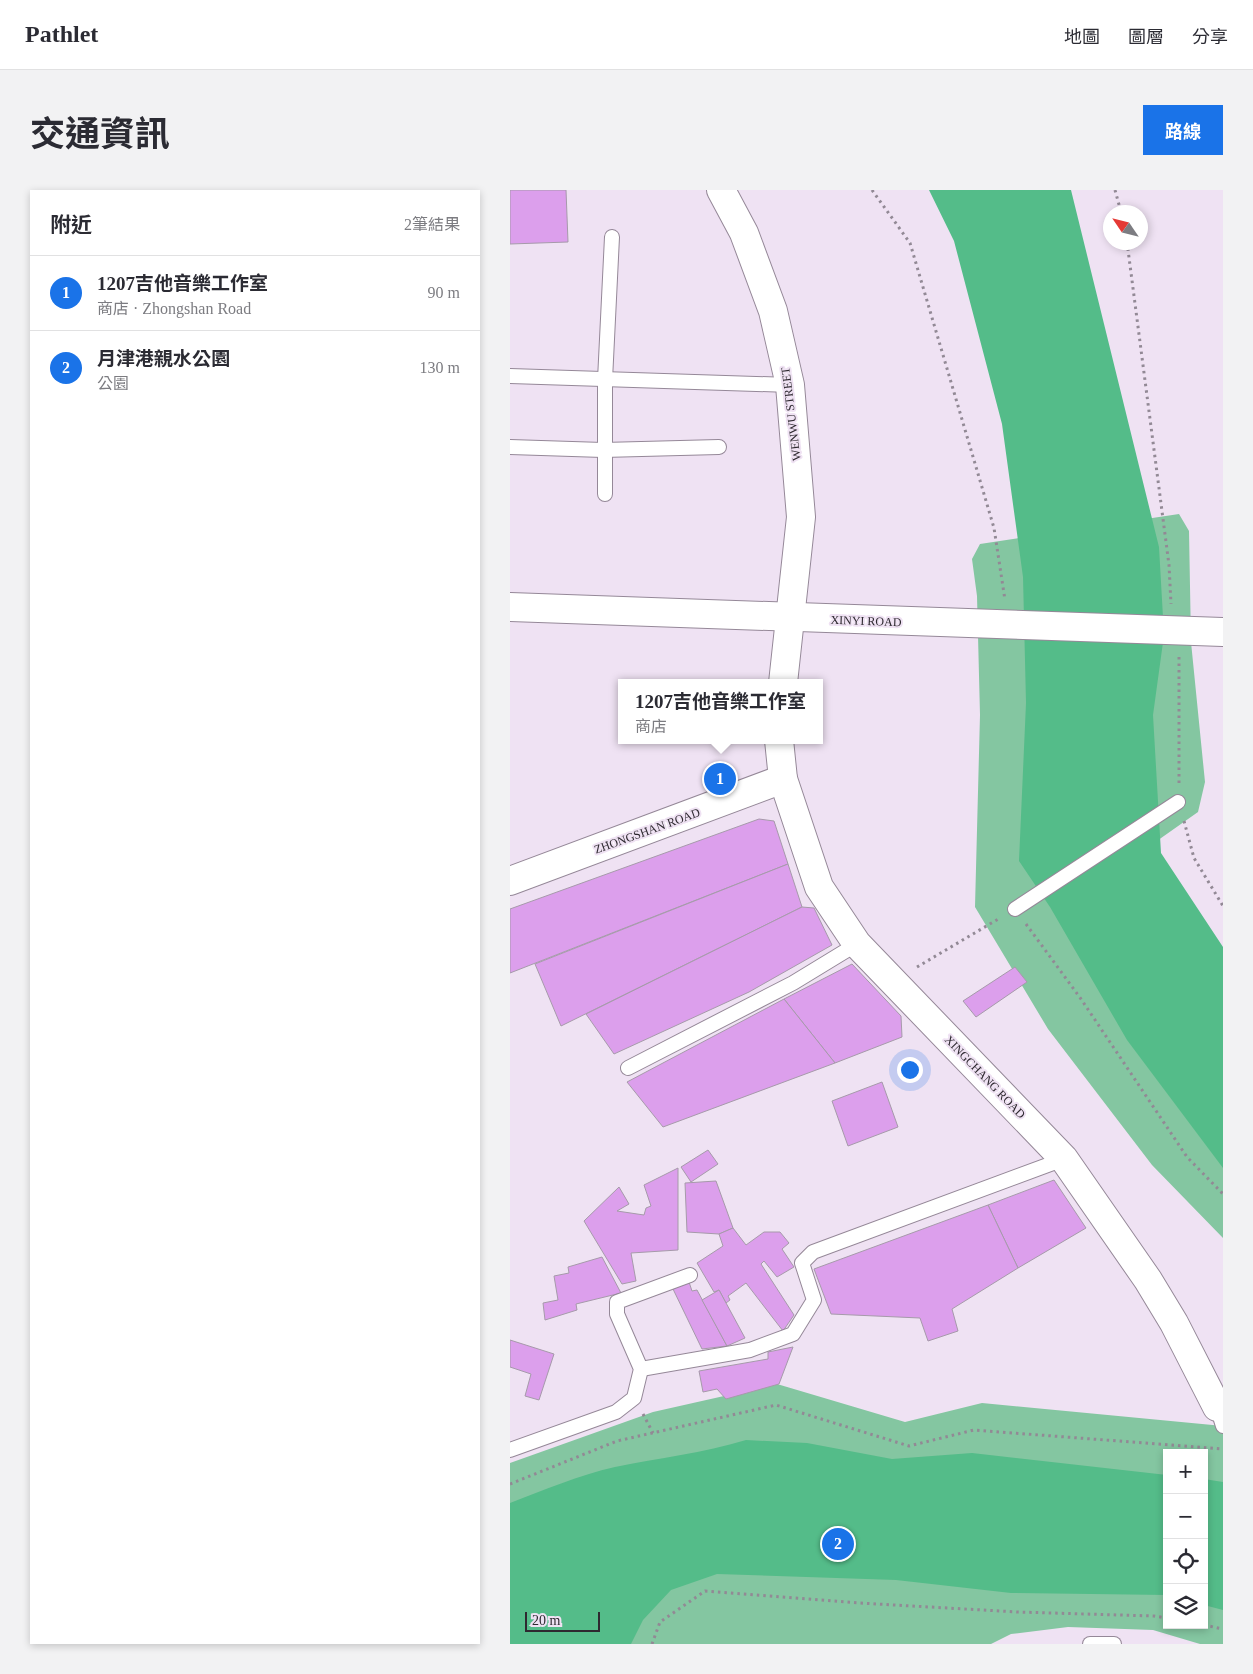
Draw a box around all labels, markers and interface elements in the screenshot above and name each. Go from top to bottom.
text: Pathlet [25,21,98,47]
text: 地圖 [1064,27,1100,47]
text: 圖層 [1128,27,1164,47]
text: 分享 [1192,27,1228,47]
button: 路線 [1143,105,1223,155]
text: 交通資訊 [30,115,170,154]
north arrow [1103,205,1148,250]
text: 附近 [50,213,92,237]
text: 2筆結果 [404,216,460,233]
text: 1207吉他音樂工作室 [97,273,268,294]
text: 1 [62,284,70,301]
text: 90 m [428,284,460,301]
text: 商店 · Zhongshan Road [97,300,251,317]
text: 月津港親水公園 [97,348,230,369]
text: 2 [62,359,70,376]
text: 130 m [420,359,460,376]
street label: WENWU STREET [778,366,804,462]
text: 公園 [97,375,129,392]
street label: XINYI ROAD [830,613,902,629]
popup [618,679,823,744]
text: 1207吉他音樂工作室 [635,691,806,712]
text: 商店 [635,718,667,735]
pin: 1 [704,760,736,798]
street label: ZHONGSHAN ROAD [592,805,702,857]
street label: XINGCHANG ROAD [942,1033,1028,1122]
your location [897,1057,923,1083]
map controls [1163,1449,1208,1629]
button: + [1163,1449,1208,1494]
button: − [1163,1494,1208,1539]
pin: 2 [822,1525,854,1563]
button: locate [1163,1539,1208,1584]
button: layers [1163,1584,1208,1629]
scale bar [525,1609,600,1632]
text: 20 m [532,1613,560,1628]

